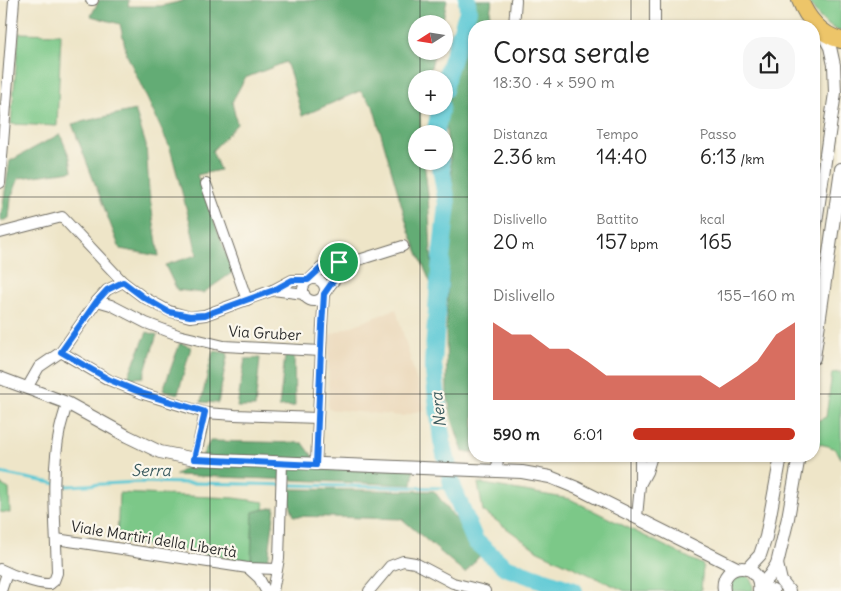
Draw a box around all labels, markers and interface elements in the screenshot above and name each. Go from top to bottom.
north arrow [408,15,452,60]
map controls [408,15,453,170]
text: Corsa serale [493,35,650,71]
button: share [743,37,795,89]
button: + [408,70,453,115]
text: 18:30 · 4 × 590 m [493,72,615,92]
button: − [408,125,453,170]
text: Distanza [493,125,548,143]
text: Tempo [596,125,638,143]
text: Passo [700,125,736,143]
text: 2.36 [493,143,533,170]
text: 14:40 [596,143,648,170]
text: 6:13 [700,143,737,170]
text: km [533,150,556,168]
text: /km [737,150,765,168]
text: Dislivello [493,210,547,228]
text: Battito [596,210,639,228]
text: kcal [700,210,725,228]
text: 20 [493,228,518,255]
text: 157 [596,228,627,255]
text: 165 [700,228,732,255]
text: m [518,235,534,253]
text: bpm [627,235,658,253]
pin [318,241,360,283]
icon: arrive [325,248,353,276]
text: Dislivello [493,285,555,305]
text: 155–160 m [717,285,795,305]
street label: Via Gruber [228,322,302,344]
water label: Nera [426,391,450,429]
text: 590 m [493,424,540,444]
text: 6:01 [573,424,603,444]
water label: Serra [131,460,172,480]
street label: Viale Martiri della Libertà [70,516,239,562]

